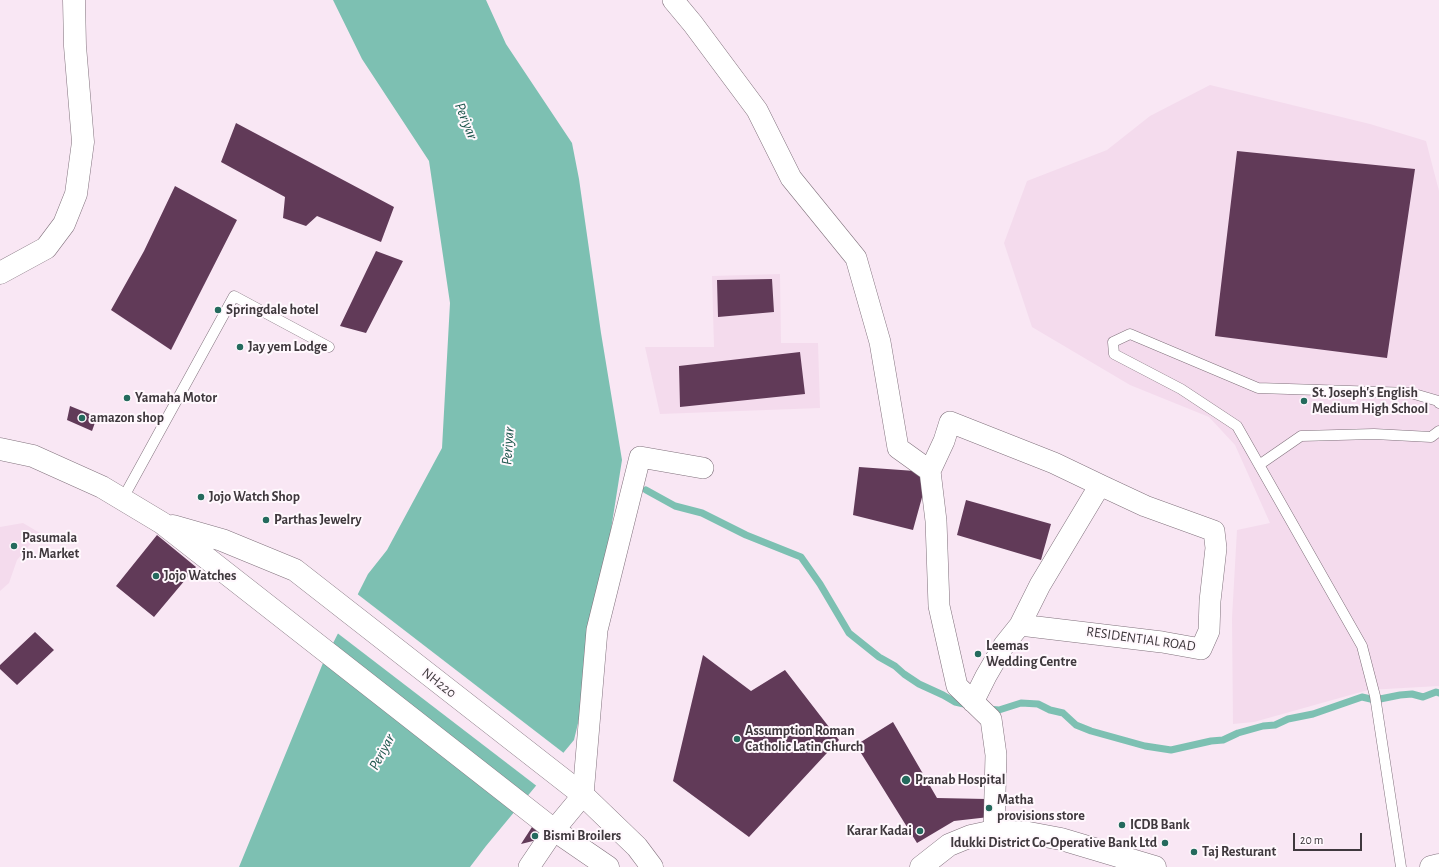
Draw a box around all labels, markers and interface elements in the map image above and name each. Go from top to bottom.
water label: Periyar [451,100,481,142]
place label: Springdale hotel [226,302,319,318]
marker: Springdale hotel [213,305,223,315]
place label: Jay yem Lodge [248,339,327,355]
marker: Jay yem Lodge [235,342,245,352]
place label: St. Joseph's English Medium High School [1312,385,1428,418]
place label: Yamaha Motor [135,390,217,406]
marker: Yamaha Motor [122,393,132,403]
marker: St. Joseph's English Medium High School [1299,396,1309,406]
place label: amazon shop [90,410,164,426]
marker: amazon shop [77,413,87,423]
water label: Periyar [498,426,518,466]
place label: Jojo Watch Shop [209,489,300,505]
marker: Jojo Watch Shop [196,492,206,502]
place label: Parthas Jewelry [274,512,361,528]
marker: Parthas Jewelry [261,515,271,525]
place label: Pasumala jn. Market [22,530,79,562]
marker: Pasumala jn. Market [9,541,19,551]
place label: Jojo Watches [164,568,236,584]
marker: Jojo Watches [151,571,161,581]
street label: RESIDENTIAL ROAD [1085,623,1197,655]
place label: Leemas Wedding Centre [986,638,1077,670]
marker: Leemas Wedding Centre [973,649,983,659]
street label: NH220 [418,664,460,702]
place label: Assumption Roman Catholic Latin Church [745,723,863,756]
water label: Periyar [365,731,399,773]
marker: Assumption Roman Catholic Latin Church [732,734,742,744]
place label: Pranab Hospital [915,772,1005,788]
marker: Pranab Hospital [900,774,912,786]
place label: Matha provisions store [997,792,1085,824]
marker: Matha provisions store [984,803,994,813]
place label: ICDB Bank [1130,817,1190,833]
marker: ICDB Bank [1117,820,1127,830]
place label: Karar Kadai [846,823,912,839]
scale bar [1295,825,1364,851]
marker: Karar Kadai [915,826,925,836]
place label: Bismi Broilers [543,828,621,844]
marker: Bismi Broilers [530,831,540,841]
text: 20 m [1300,834,1323,846]
place label: Idukki District Co-Operative Bank Ltd [950,835,1157,851]
marker: Idukki District Co-Operative Bank Ltd [1160,838,1170,848]
place label: Taj Resturant [1202,844,1276,860]
marker: Taj Resturant [1189,847,1199,857]

